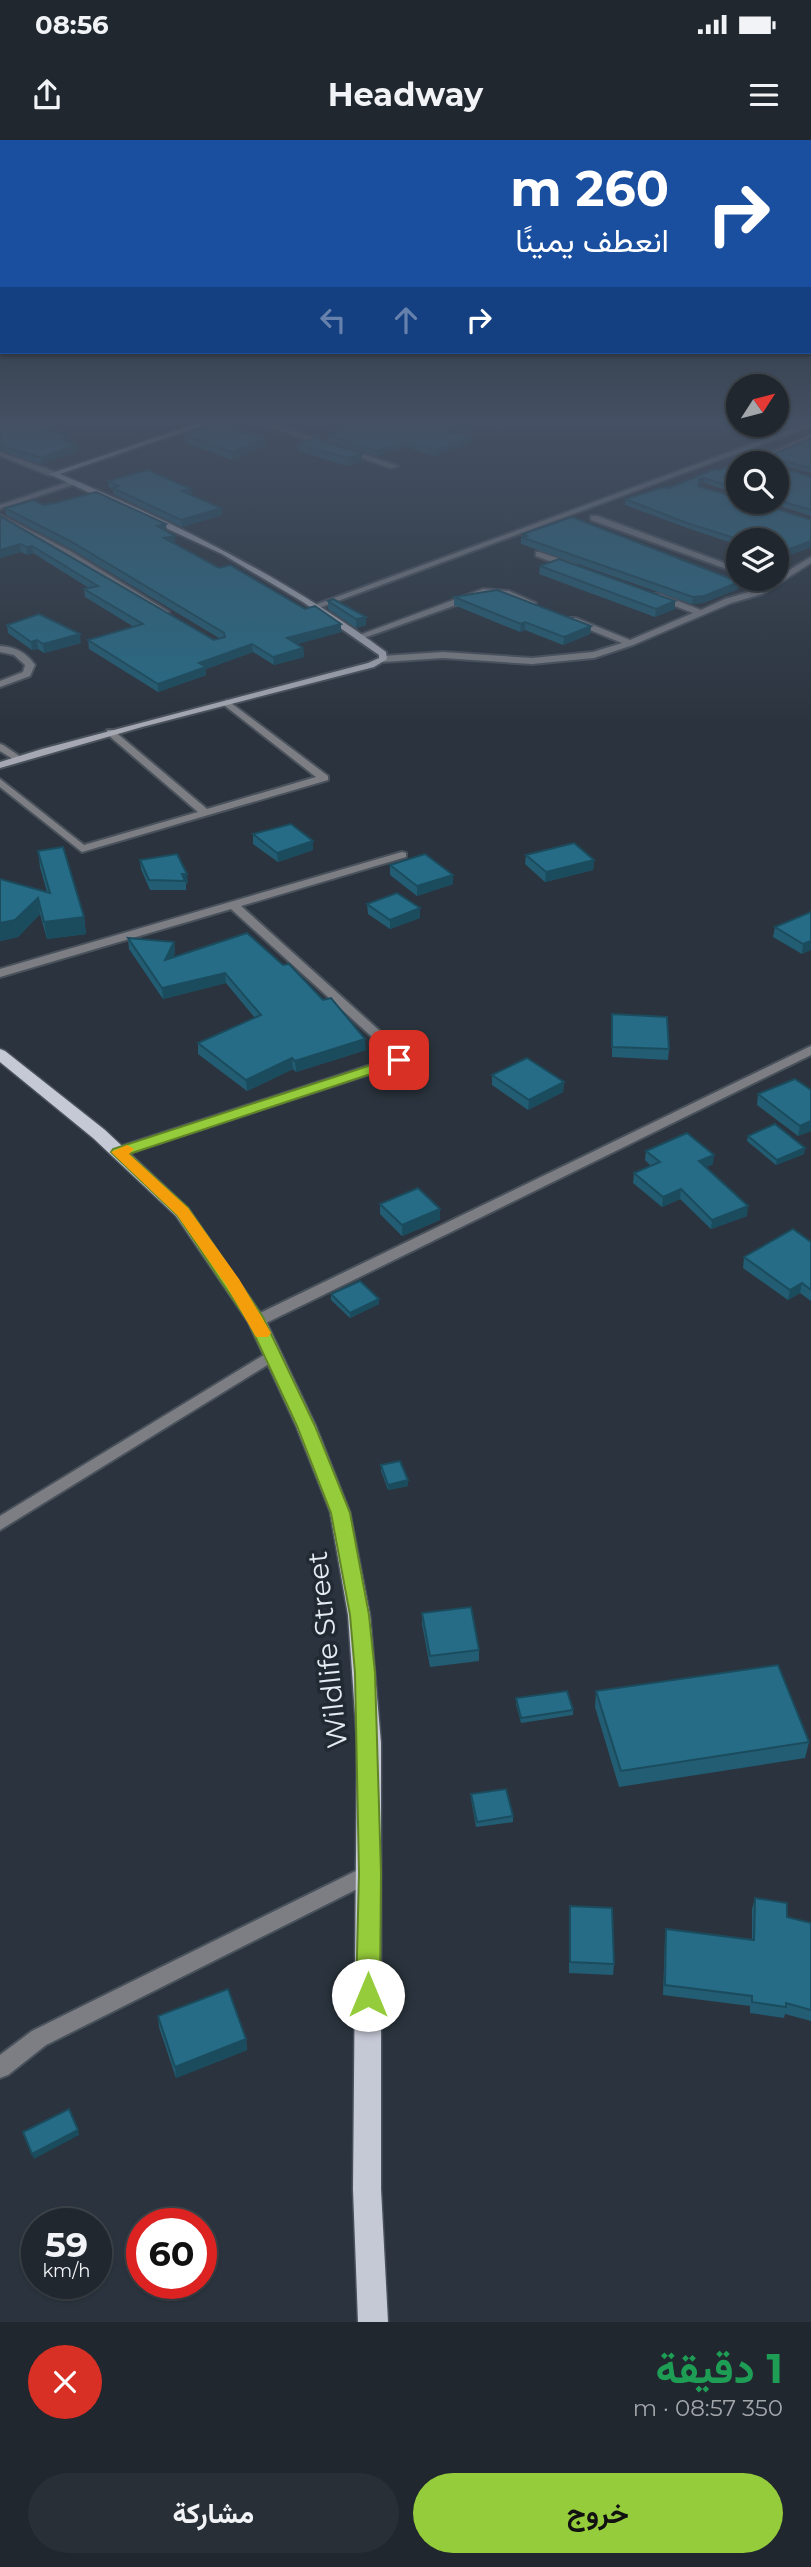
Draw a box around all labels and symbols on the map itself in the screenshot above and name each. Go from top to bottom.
north arrow [726,374,789,438]
pin [369,1030,429,1090]
street label: Wildlife Street [300,1550,354,1750]
position arrow [331,1958,405,2032]
speed limit sign: 60 [126,2208,217,2299]

